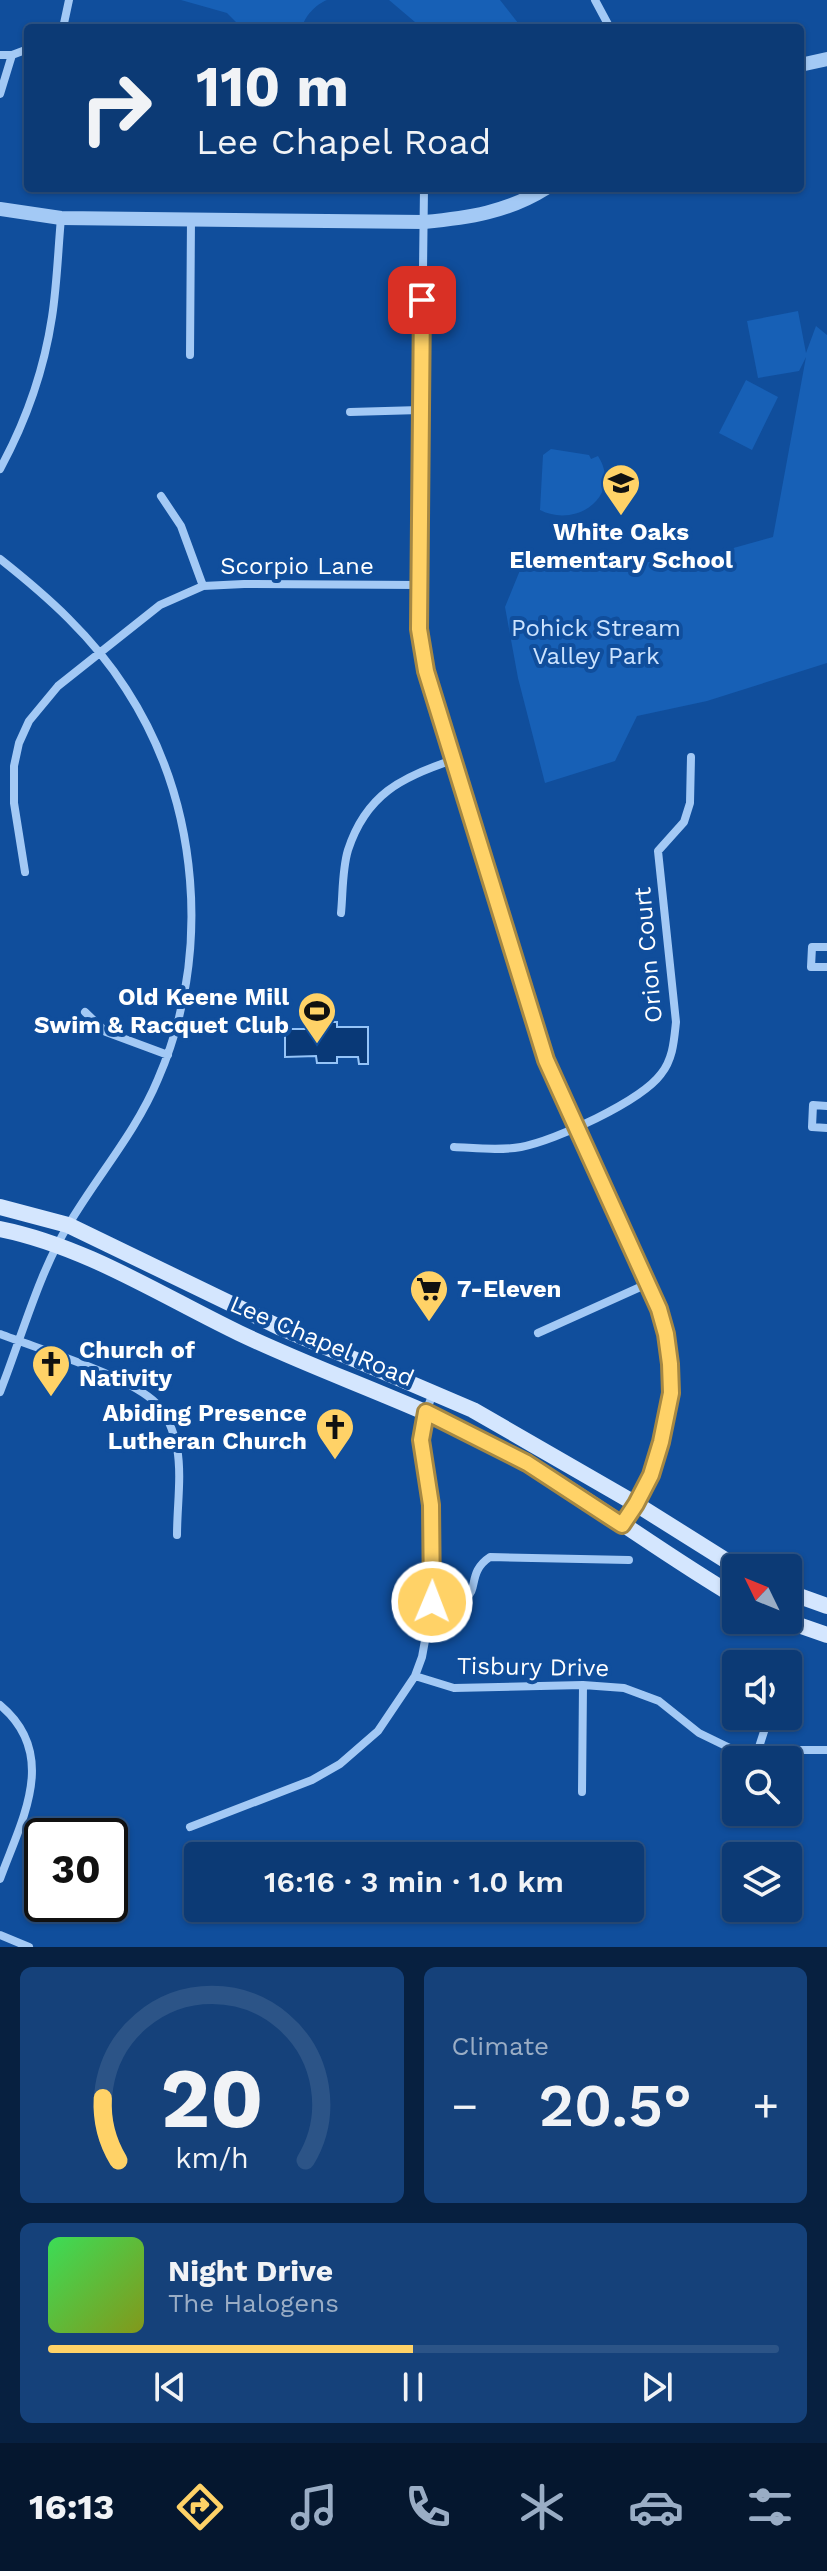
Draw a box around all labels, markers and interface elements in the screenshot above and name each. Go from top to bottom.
text: 110 m [196,54,349,120]
icon: right [64,56,168,160]
text: Lee Chapel Road [196,121,491,163]
pin [388,266,456,334]
icon: arrive [400,278,444,322]
school or university icon: White Oaks Elementary School [600,462,642,517]
place label: White Oaks Elementary School [509,518,733,574]
street label: Scorpio Lane [220,552,374,580]
park label: Pohick Stream Valley Park [511,614,681,670]
street label: Orion Court [628,886,668,1024]
place label: Old Keene Mill Swim & Racquet Club [34,983,289,1039]
sports icon: Old Keene Mill Swim & Racquet Club [296,990,338,1045]
supermarket icon: 7-Eleven [408,1268,450,1323]
place label: 7-Eleven [457,1275,561,1303]
street label: Lee Chapel Road [226,1290,418,1392]
place label: Church of Nativity [79,1336,195,1392]
church icon: Church of Nativity [30,1343,72,1398]
place label: Abiding Presence Lutheran Church [102,1399,307,1455]
church icon: Abiding Presence Lutheran Church [314,1406,356,1461]
north arrow [722,1554,802,1634]
map controls [722,1554,802,1922]
position arrow [390,1560,474,1644]
button: sound [722,1650,802,1730]
street label: Tisbury Drive [457,1652,609,1682]
button: search [722,1746,802,1826]
speed limit sign: 30 [24,1818,128,1922]
button: layers [722,1842,802,1922]
text: 16:16 · 3 min · 1.0 km [264,1864,564,1899]
text: Climate [452,2031,549,2061]
text: 20 [160,2050,263,2147]
text: 20.5° [539,2070,692,2141]
text: − [452,2080,478,2132]
text: + [752,2080,779,2132]
text: km/h [175,2141,249,2175]
text: Night Drive [168,2253,333,2288]
text: The Halogens [168,2288,339,2318]
icon: previous [148,2365,192,2409]
icon: pause [391,2365,435,2409]
icon: next [635,2365,679,2409]
icon: directions [172,2479,228,2535]
icon: music [286,2479,342,2535]
icon: phone [400,2479,456,2535]
icon: climate [514,2479,570,2535]
icon: car [628,2479,684,2535]
icon: filters [742,2479,798,2535]
text: 16:13 [29,2486,114,2528]

